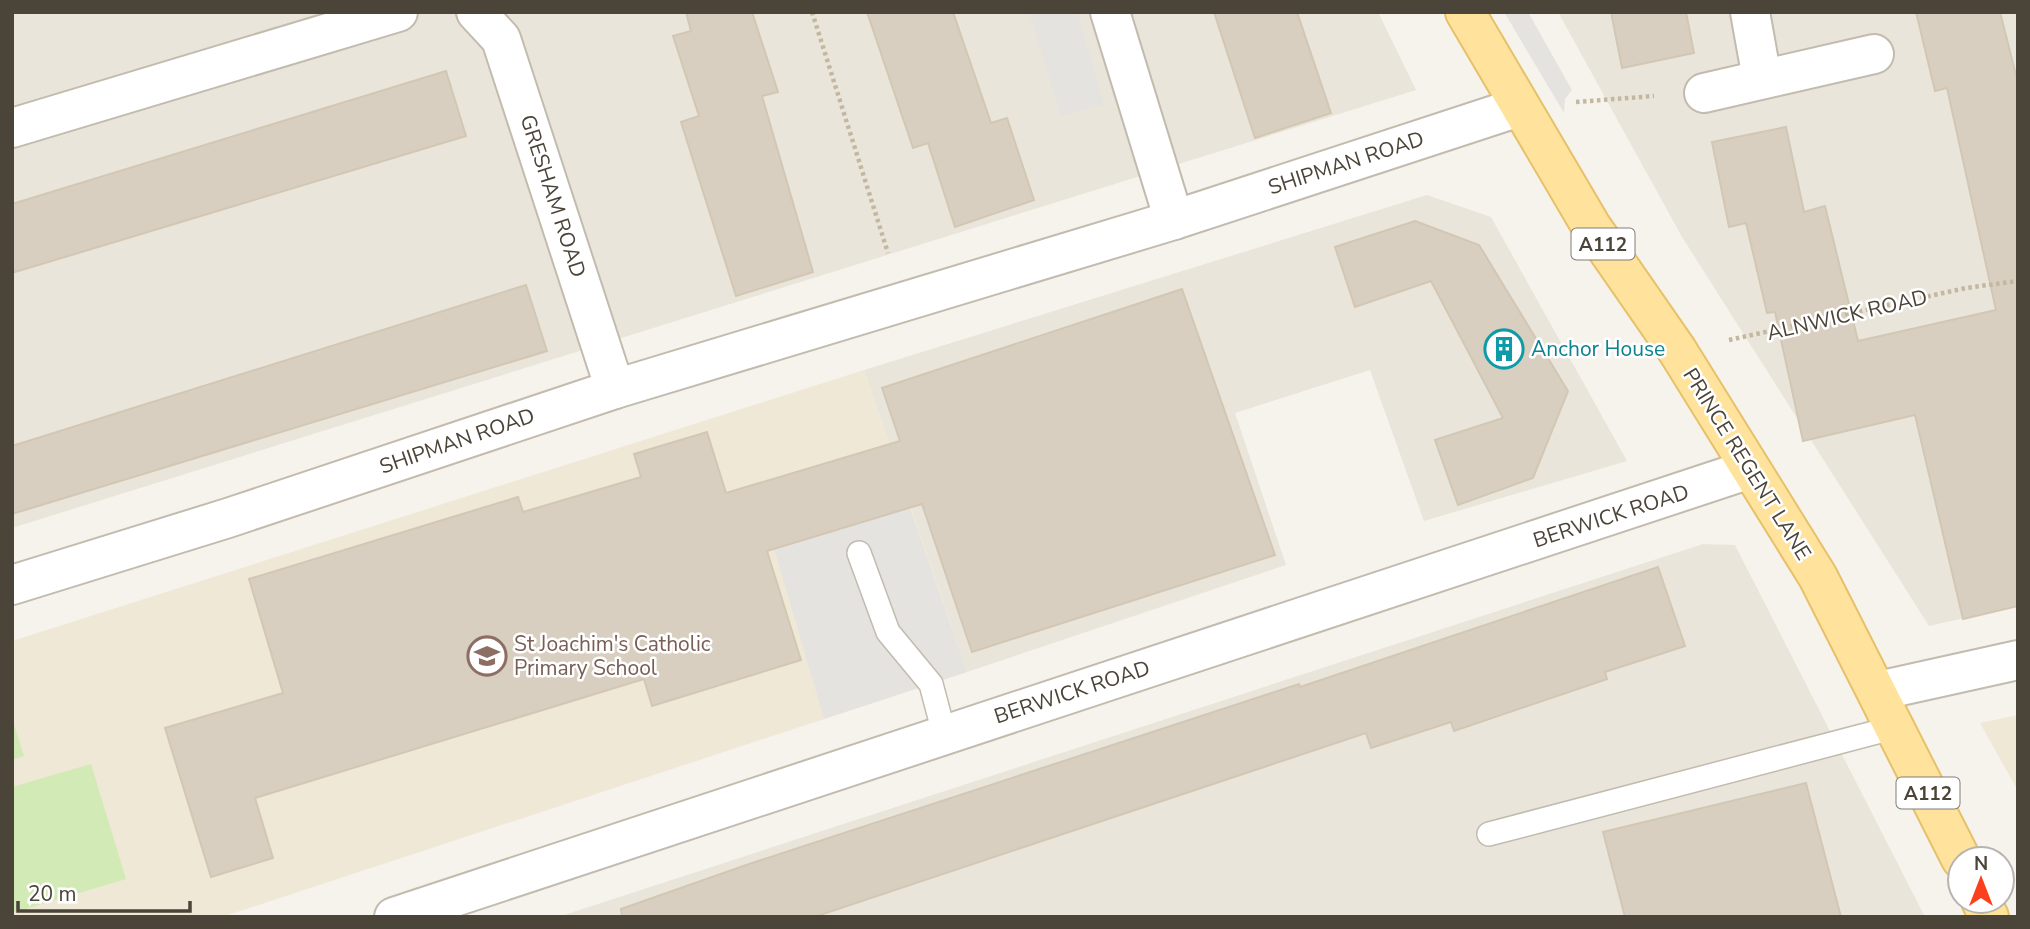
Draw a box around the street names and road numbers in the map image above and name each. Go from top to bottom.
street label: GRESHAM ROAD [513,111,593,281]
street label: SHIPMAN ROAD [1264,125,1428,201]
road number: A112 [1572,228,1634,260]
street label: ALNWICK ROAD [1764,283,1930,347]
street label: PRINCE REGENT LANE [1676,363,1818,565]
street label: SHIPMAN ROAD [376,401,538,481]
street label: BERWICK ROAD [1530,478,1692,554]
street label: BERWICK ROAD [991,654,1153,730]
road number: A112 [1896,778,1960,808]

